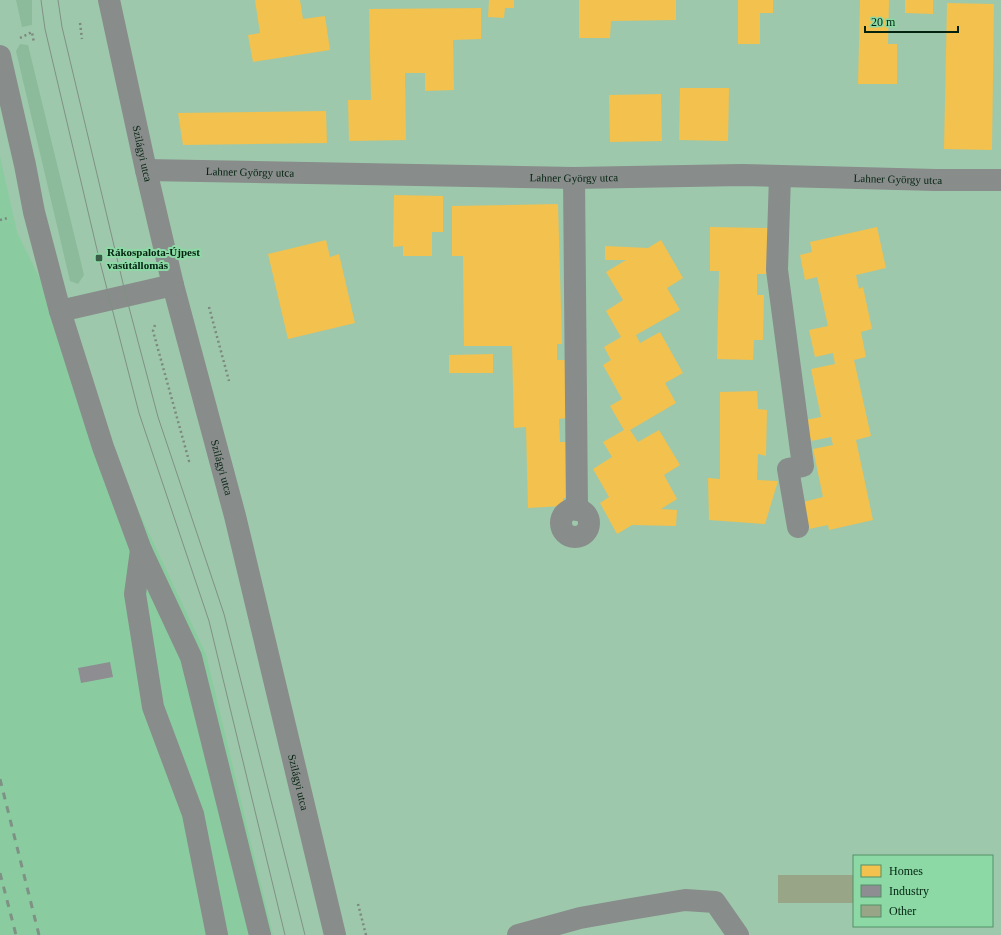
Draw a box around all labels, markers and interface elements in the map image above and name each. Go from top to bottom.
scale bar [865,8,958,34]
text: 20 m [871,15,896,29]
street label: Szilágyi utca [130,124,155,183]
street label: Lahner György utca [206,165,294,179]
street label: Lahner György utca [530,171,618,184]
street label: Lahner György utca [853,172,942,186]
place label: Rákospalota-Újpest vasútállomás [107,246,200,271]
marker: Rákospalota-Újpest vasútállomás [94,253,104,263]
street label: Szilágyi utca [209,438,235,497]
street label: Szilágyi utca [286,753,311,812]
legend [853,855,993,927]
text: Homes [889,864,923,878]
text: Industry [889,884,929,898]
text: Other [889,904,916,918]

